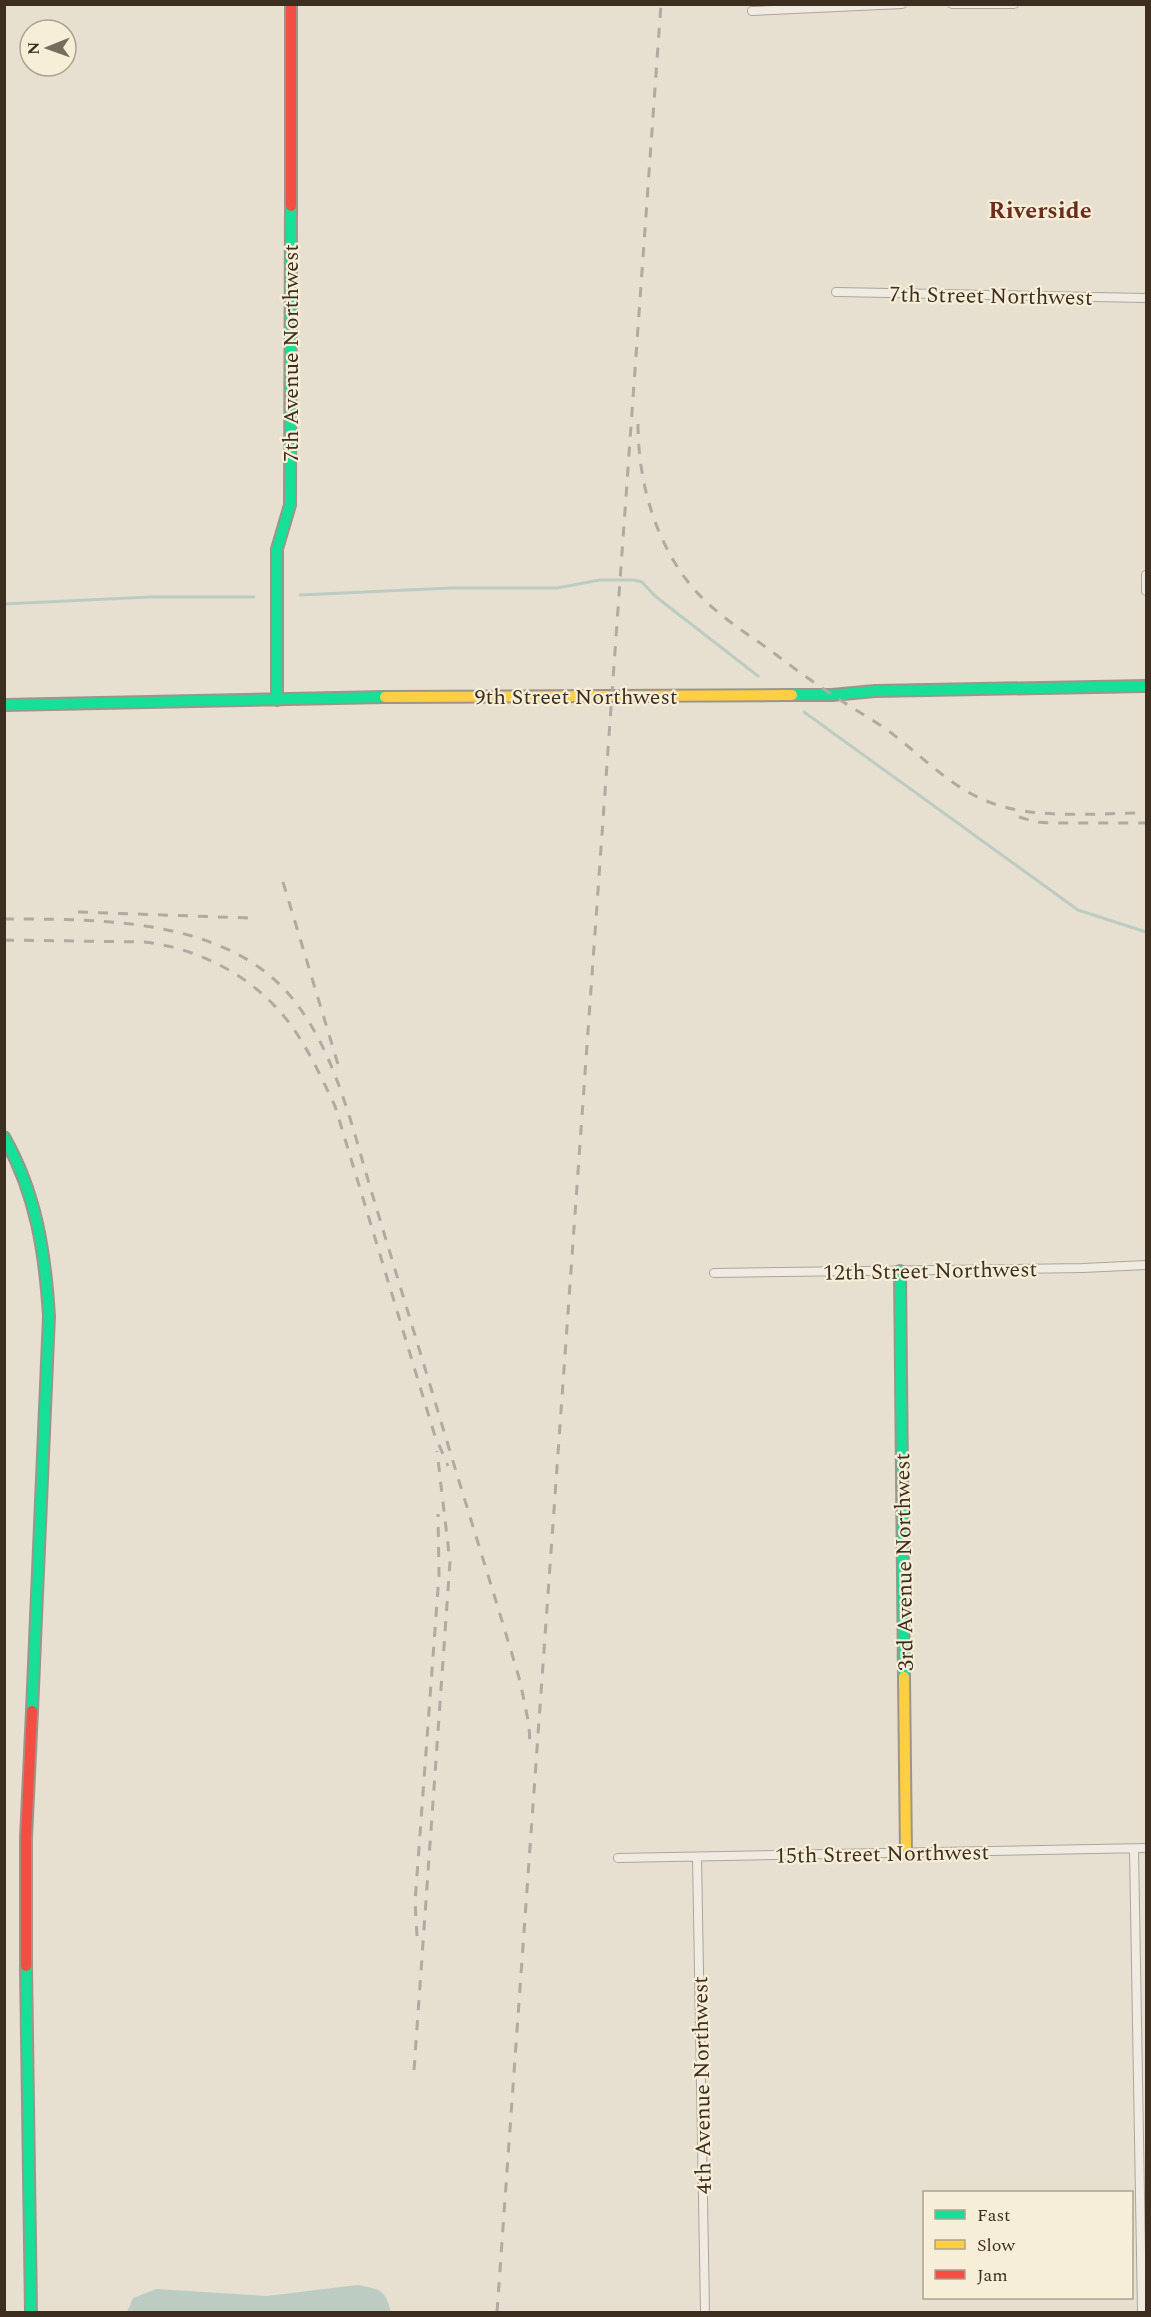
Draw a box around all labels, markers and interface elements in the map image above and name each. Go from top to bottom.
north arrow [18,18,78,78]
text: N [22,42,46,55]
district label: Riverside [988,193,1092,229]
street label: 7th Avenue Northwest [275,244,308,462]
street label: 7th Street Northwest [889,278,1093,315]
street label: 9th Street Northwest [474,681,678,714]
street label: 12th Street Northwest [823,1253,1038,1290]
street label: 3rd Avenue Northwest [886,1452,923,1672]
street label: 15th Street Northwest [775,1836,990,1873]
street label: 4th Avenue Northwest [684,1975,721,2194]
legend [923,2191,1133,2299]
text: Fast [977,2202,1010,2229]
text: Slow [977,2232,1016,2259]
text: Jam [977,2262,1008,2289]

